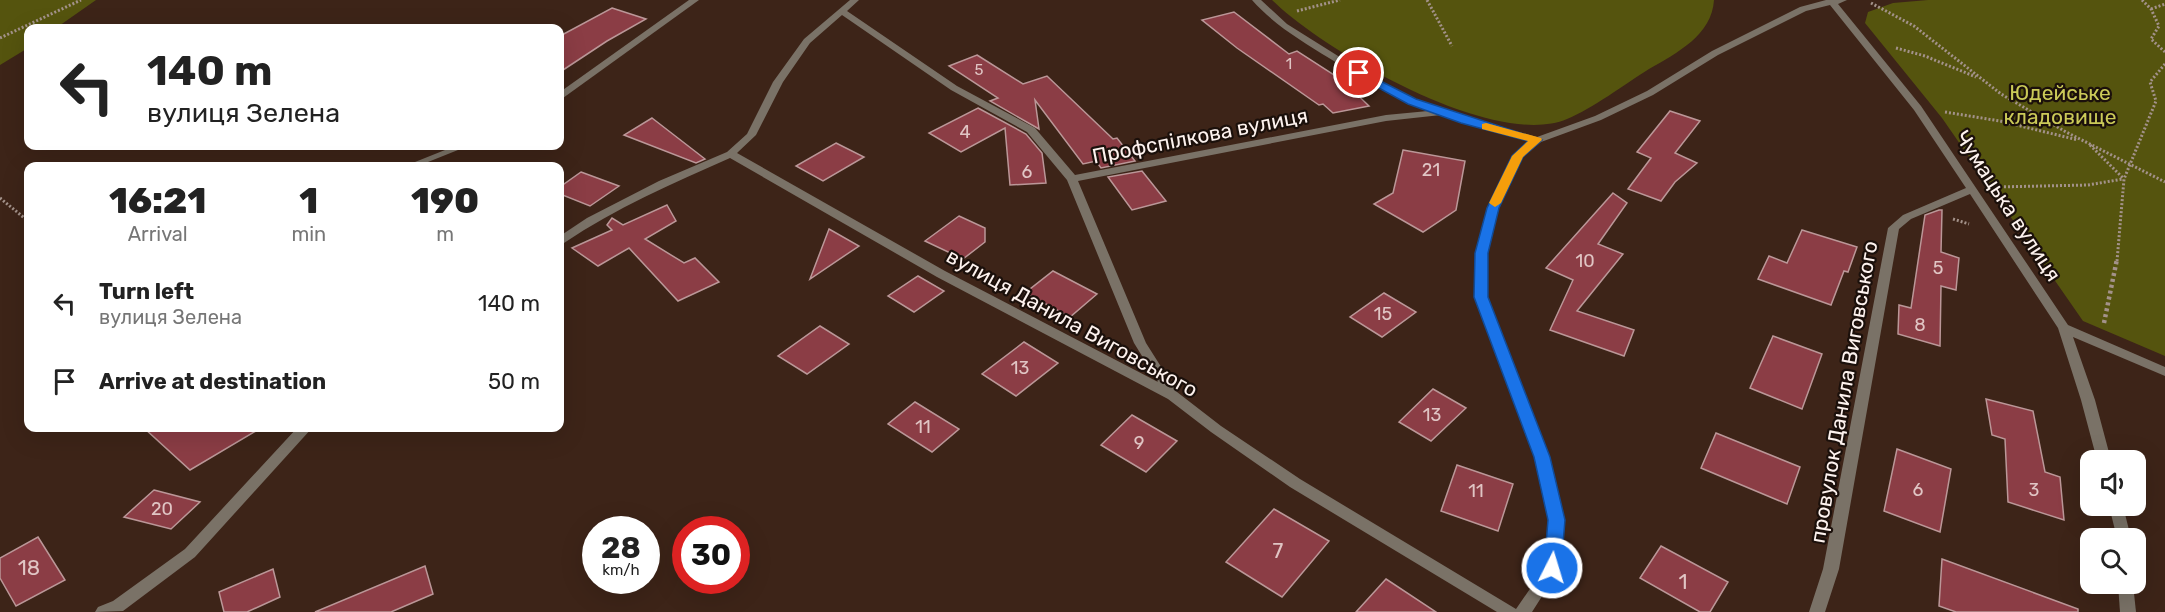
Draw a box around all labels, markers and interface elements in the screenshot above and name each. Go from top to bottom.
text: 140 m [147,46,273,96]
pin [1333,47,1384,98]
icon: left [48,48,126,126]
house number: 1 [1286,55,1292,73]
icon: arrive [1342,56,1375,89]
house number: 5 [975,61,984,79]
park label: Юдейське кладовище [2003,80,2117,129]
text: вулиця Зелена [147,97,340,129]
street label: Профспілкова вулиця [1090,102,1310,169]
house number: 4 [959,121,971,143]
street label: Чумацька вулиця [1950,126,2066,286]
house number: 21 [1422,159,1440,181]
house number: 6 [1022,161,1033,183]
text: 16:21 [109,179,206,222]
text: 1 [299,179,318,222]
text: 190 [411,179,479,222]
text: Arrival [128,222,188,246]
text: min [291,222,326,246]
text: m [436,222,454,246]
street label: провулок Данила Виговського [1805,239,1882,545]
street label: вулиця Данила Виговського [942,243,1202,402]
house number: 10 [1575,250,1595,272]
house number: 5 [1933,257,1943,279]
text: Turn left [99,278,194,305]
icon: left [48,287,81,320]
text: 140 m [478,290,540,317]
house number: 15 [1374,303,1392,325]
text: вулиця Зелена [99,305,242,329]
house number: 8 [1914,314,1926,336]
house number: 13 [1011,357,1029,379]
icon: arrive [48,365,81,398]
text: Arrive at destination [99,368,326,395]
text: 50 m [488,368,540,395]
house number: 13 [1423,404,1441,426]
house number: 11 [915,416,931,438]
house number: 9 [1134,432,1144,454]
map controls [2080,450,2146,594]
button: sound [2080,450,2146,516]
house number: 6 [1913,479,1924,501]
house number: 3 [2029,479,2039,501]
house number: 11 [1468,480,1484,502]
house number: 20 [151,498,173,520]
speed limit sign: 30 [672,516,750,594]
button: search [2080,528,2146,594]
text: 28 [601,530,641,566]
position arrow [1520,536,1584,600]
house number: 7 [1273,538,1284,563]
house number: 18 [18,555,40,580]
text: km/h [602,561,640,579]
house number: 1 [1679,569,1688,594]

